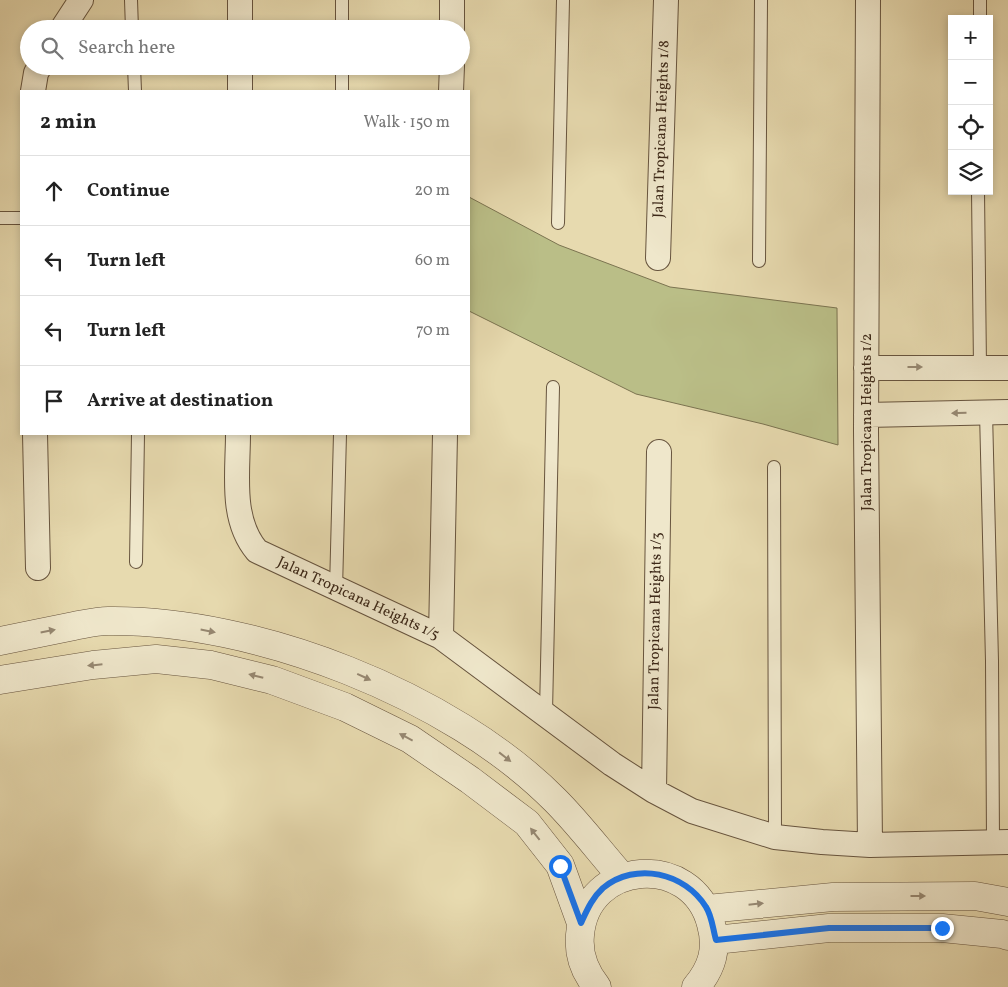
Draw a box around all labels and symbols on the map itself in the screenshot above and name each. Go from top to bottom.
street label: Jalan Tropicana Heights 1/8 [648,40,676,218]
street label: Jalan Tropicana Heights 1/2 [857,333,878,511]
one-way arrow [907,363,923,371]
one-way arrow [951,409,967,417]
street label: Jalan Tropicana Heights 1/3 [644,532,668,710]
street label: Jalan Tropicana Heights 1/5 [273,552,443,646]
one-way arrow [40,627,56,635]
one-way arrow [201,628,217,636]
one-way arrow [87,661,103,669]
one-way arrow [248,672,263,680]
one-way arrow [357,674,371,682]
one-way arrow [399,733,413,741]
one-way arrow [498,752,511,763]
one-way arrow [530,828,541,841]
route start [549,855,572,878]
one-way arrow [910,892,926,900]
one-way arrow [748,900,764,908]
route end [931,917,954,940]

